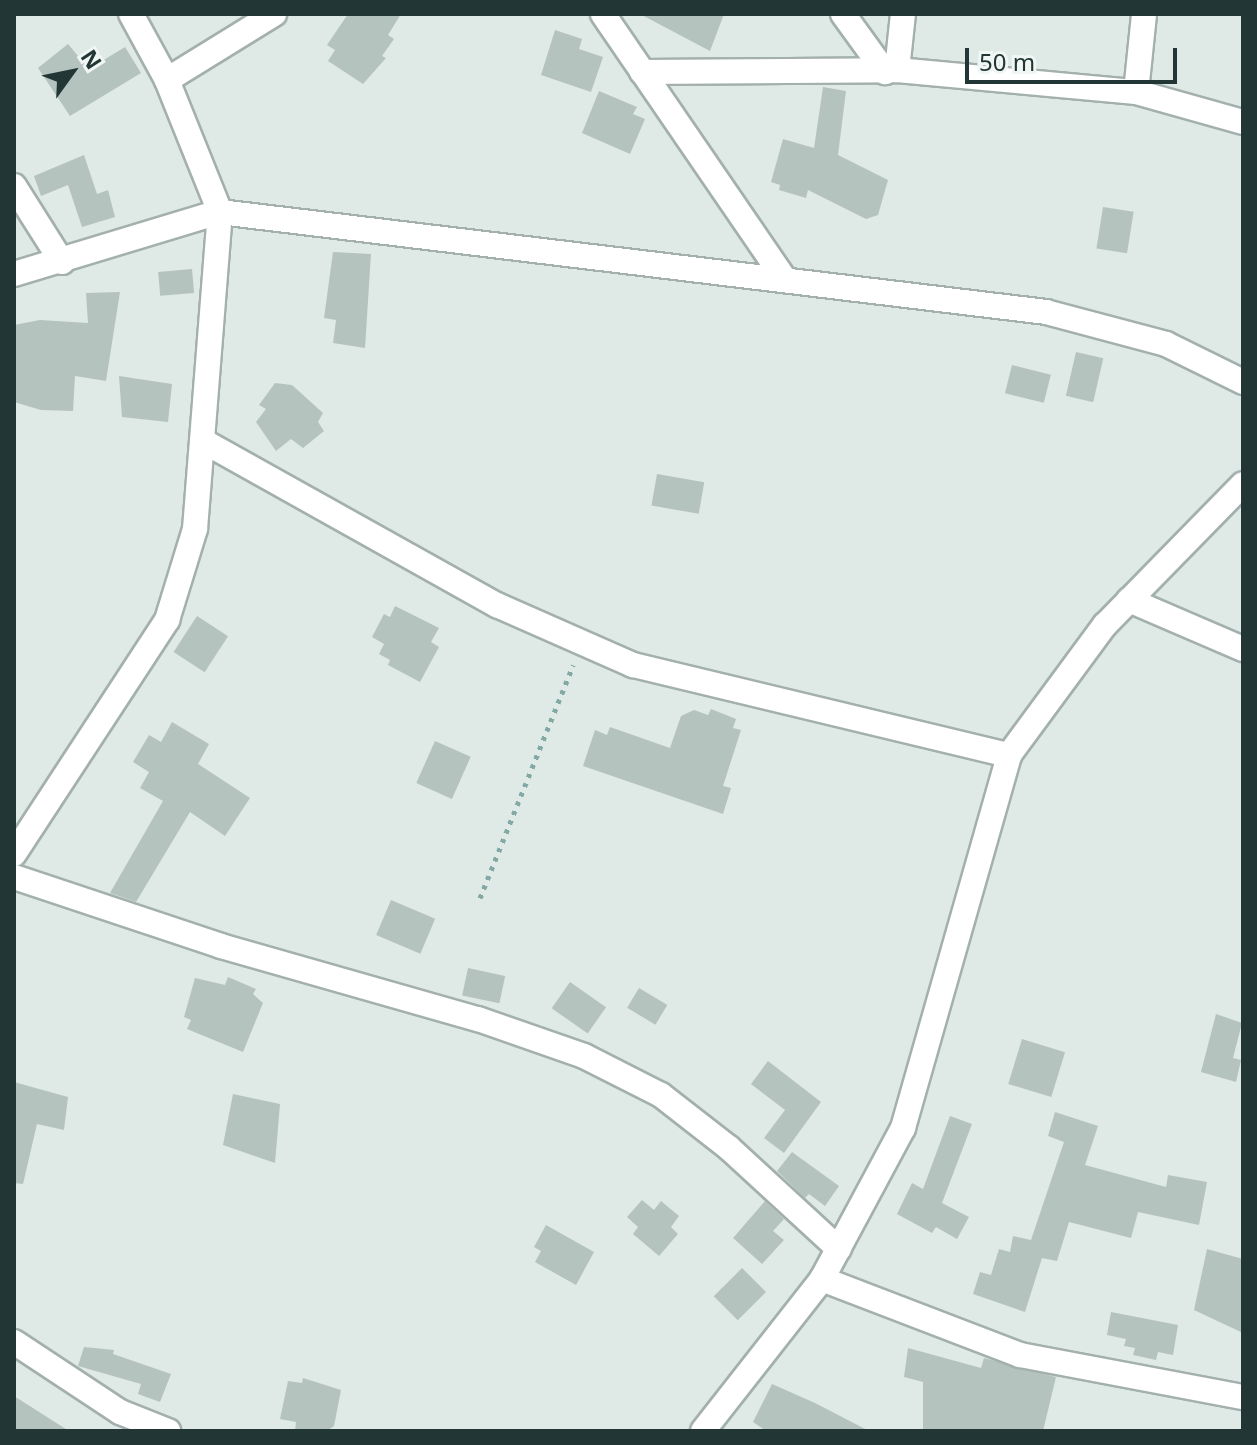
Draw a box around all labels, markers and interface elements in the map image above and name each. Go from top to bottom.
north arrow [32,32,112,112]
scale bar [969,32,1181,82]
text: N [75,43,110,75]
text: 50 m [979,45,1035,78]

